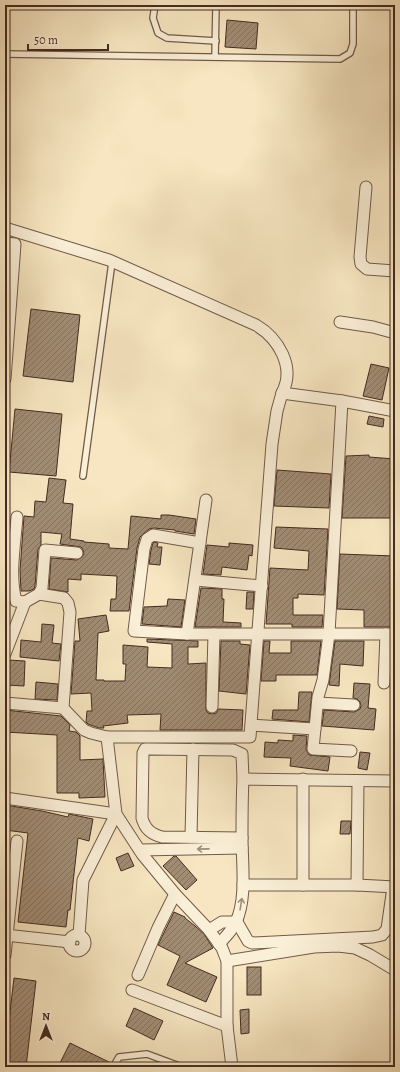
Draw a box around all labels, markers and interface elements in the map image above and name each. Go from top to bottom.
scale bar [28,26,108,52]
text: 50 m [34,32,58,48]
one-way arrow [197,845,210,853]
one-way arrow [237,898,245,911]
north arrow [26,1006,66,1046]
text: N [42,1009,50,1024]

